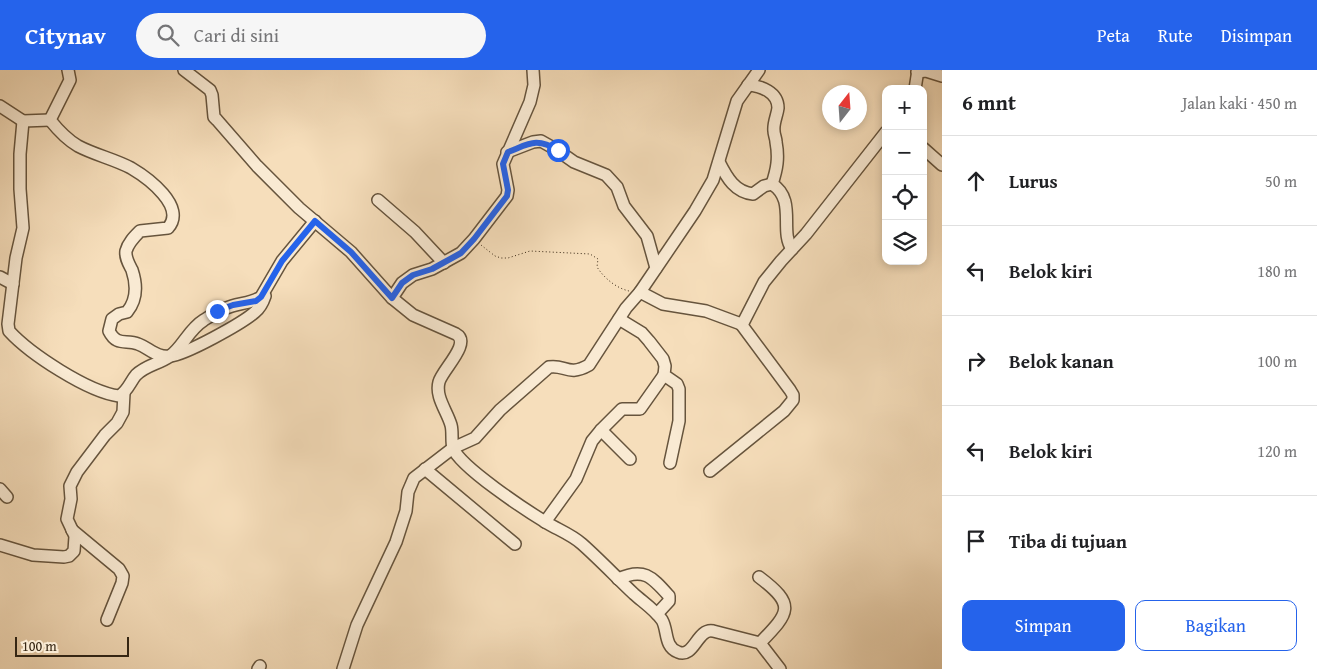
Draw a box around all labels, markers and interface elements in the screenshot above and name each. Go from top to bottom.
search box [136,13,486,58]
text: Citynav [25,18,106,53]
icon: search [154,21,182,49]
text: Cari di sini [194,21,279,49]
text: Peta [1097,22,1130,49]
text: Rute [1158,22,1193,49]
text: Disimpan [1221,22,1292,49]
north arrow [822,85,867,130]
map controls [882,85,927,265]
button: + [882,85,927,130]
text: 6 mnt [962,87,1016,118]
text: Jalan kaki · 450 m [1182,91,1297,115]
button: − [882,130,927,175]
route start [547,139,570,162]
icon: ahead [962,167,990,195]
text: Lurus [1009,167,1058,195]
text: 50 m [1265,169,1297,193]
button: locate [882,175,927,220]
button: layers [882,220,927,265]
icon: left [962,257,990,285]
text: Belok kiri [1009,257,1092,285]
text: 180 m [1257,259,1297,283]
route end [206,300,229,323]
icon: right [962,347,990,375]
text: Belok kanan [1009,347,1114,375]
text: 100 m [1257,349,1297,373]
icon: left [962,437,990,465]
text: Belok kiri [1009,437,1092,465]
text: 120 m [1257,439,1297,463]
icon: arrive [962,527,990,555]
text: Tiba di tujuan [1009,527,1127,555]
button: Simpan [962,600,1125,651]
button: Bagikan [1135,600,1297,651]
scale bar [15,634,129,657]
text: 100 m [22,636,57,656]

